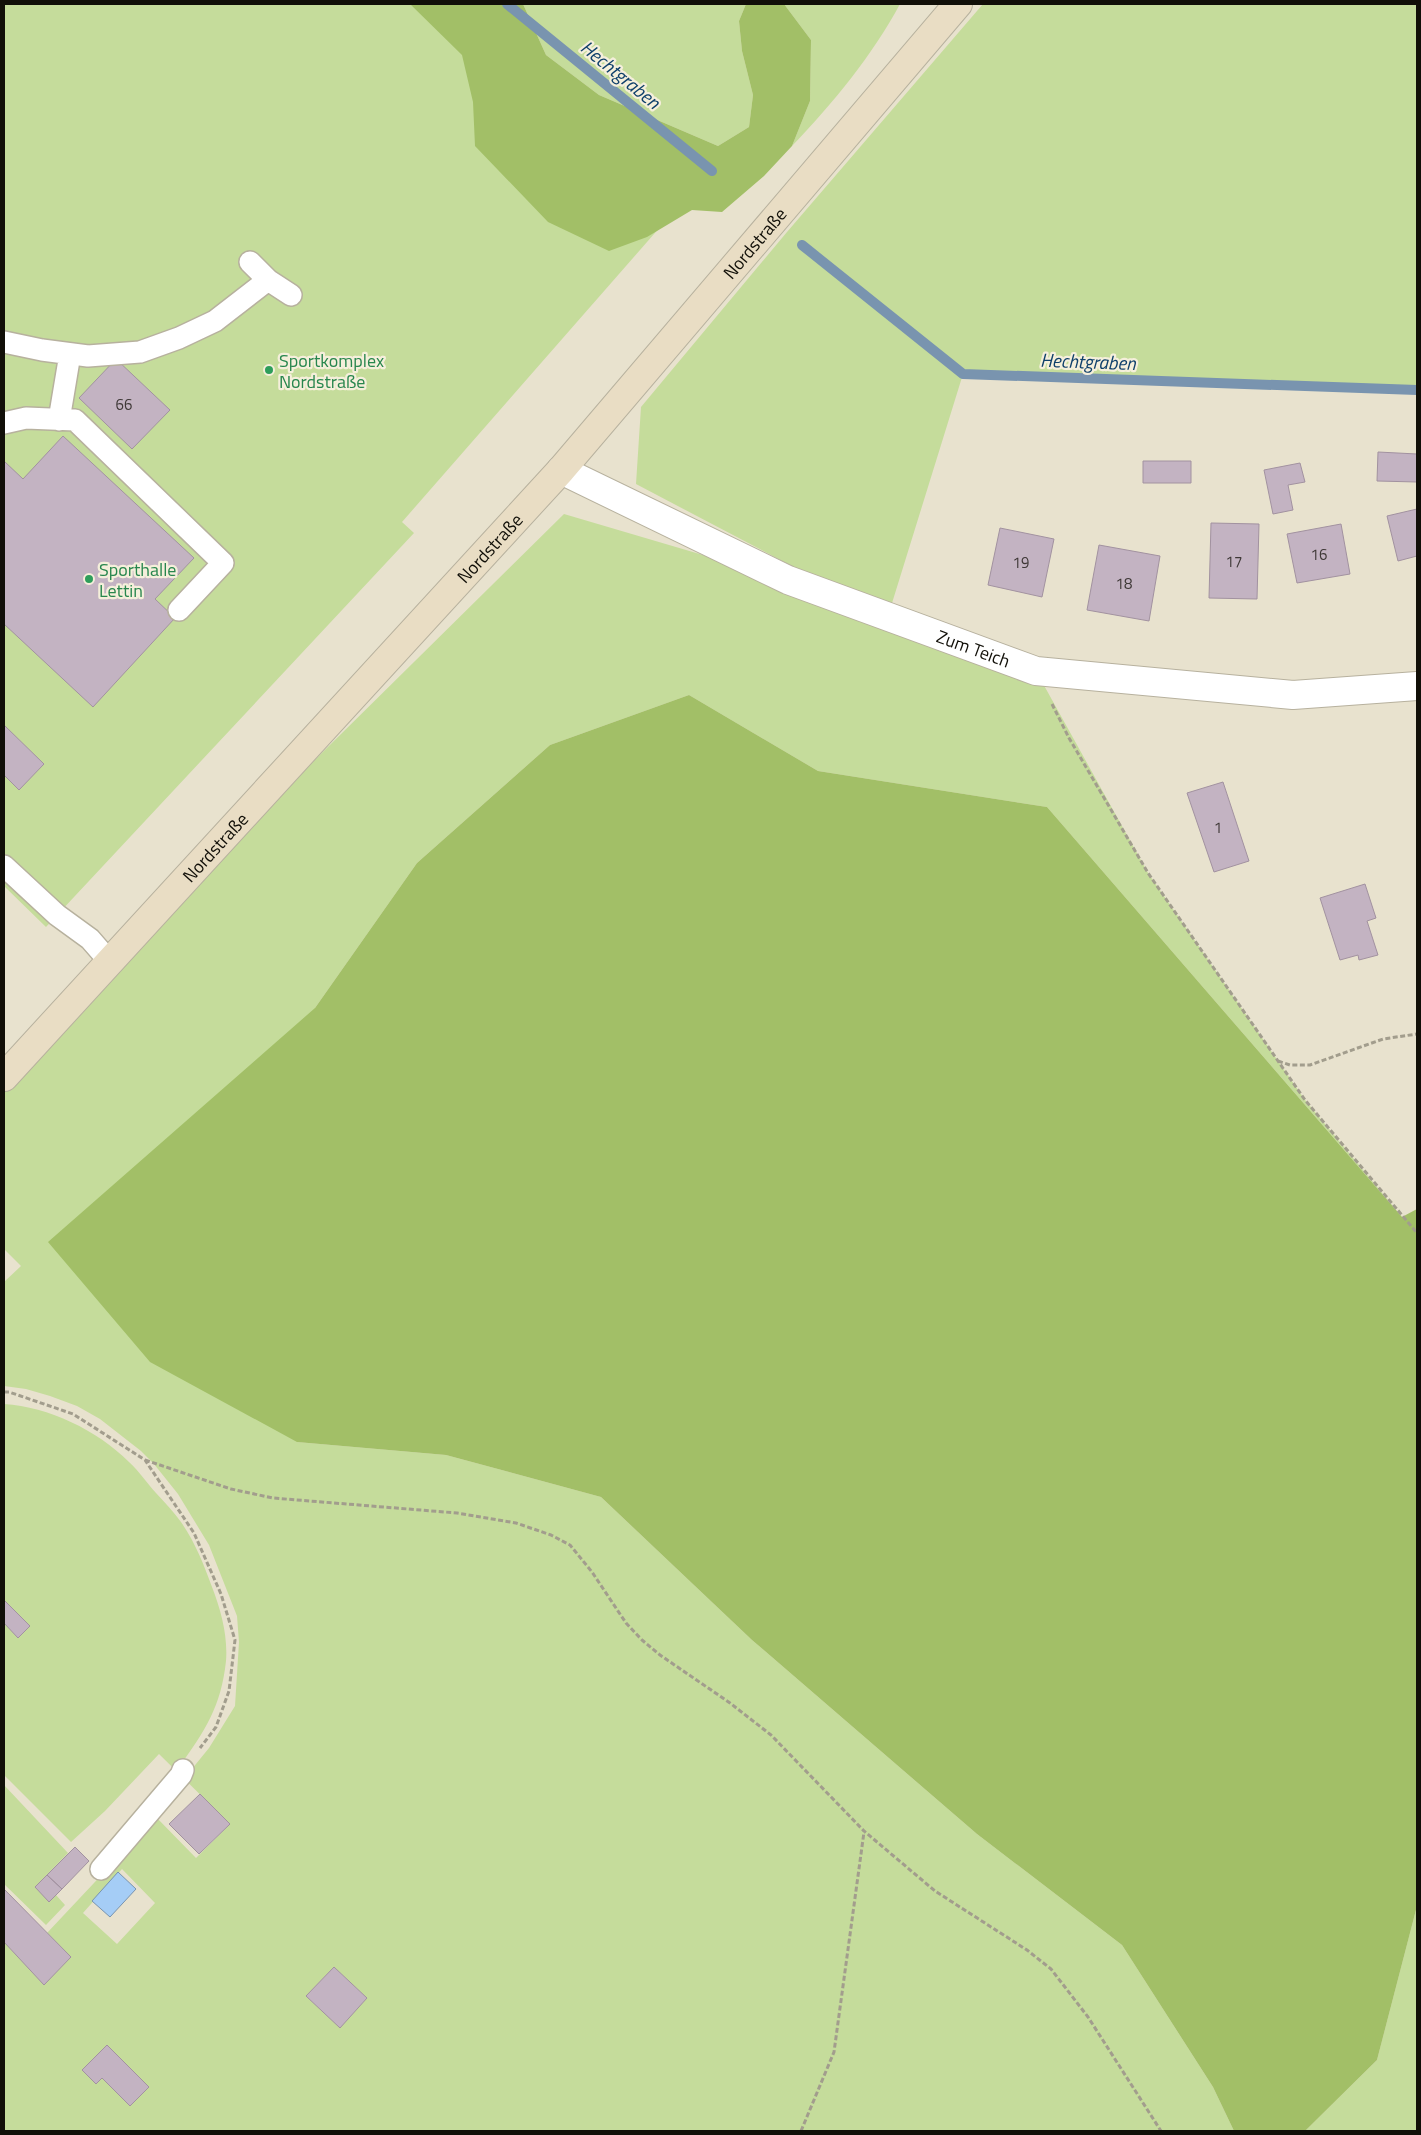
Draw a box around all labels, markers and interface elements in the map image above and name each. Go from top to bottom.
water label: Hechtgraben [575,33,668,116]
street label: Nordstraße [716,201,793,285]
water label: Hechtgraben [1040,345,1137,377]
place label: Sportkomplex Nordstraße [279,347,384,395]
marker: Sportkomplex Nordstraße [263,364,275,376]
house number: 66 [116,393,132,416]
street label: Nordstraße [450,507,529,589]
house number: 16 [1311,543,1327,566]
house number: 17 [1226,550,1242,573]
house number: 19 [1013,551,1029,574]
place label: Sporthalle Lettin [99,556,176,604]
house number: 18 [1116,572,1132,595]
marker: Sporthalle Lettin [83,573,95,585]
street label: Zum Teich [933,622,1014,674]
street label: Nordstraße [176,806,254,888]
house number: 1 [1214,816,1222,839]

